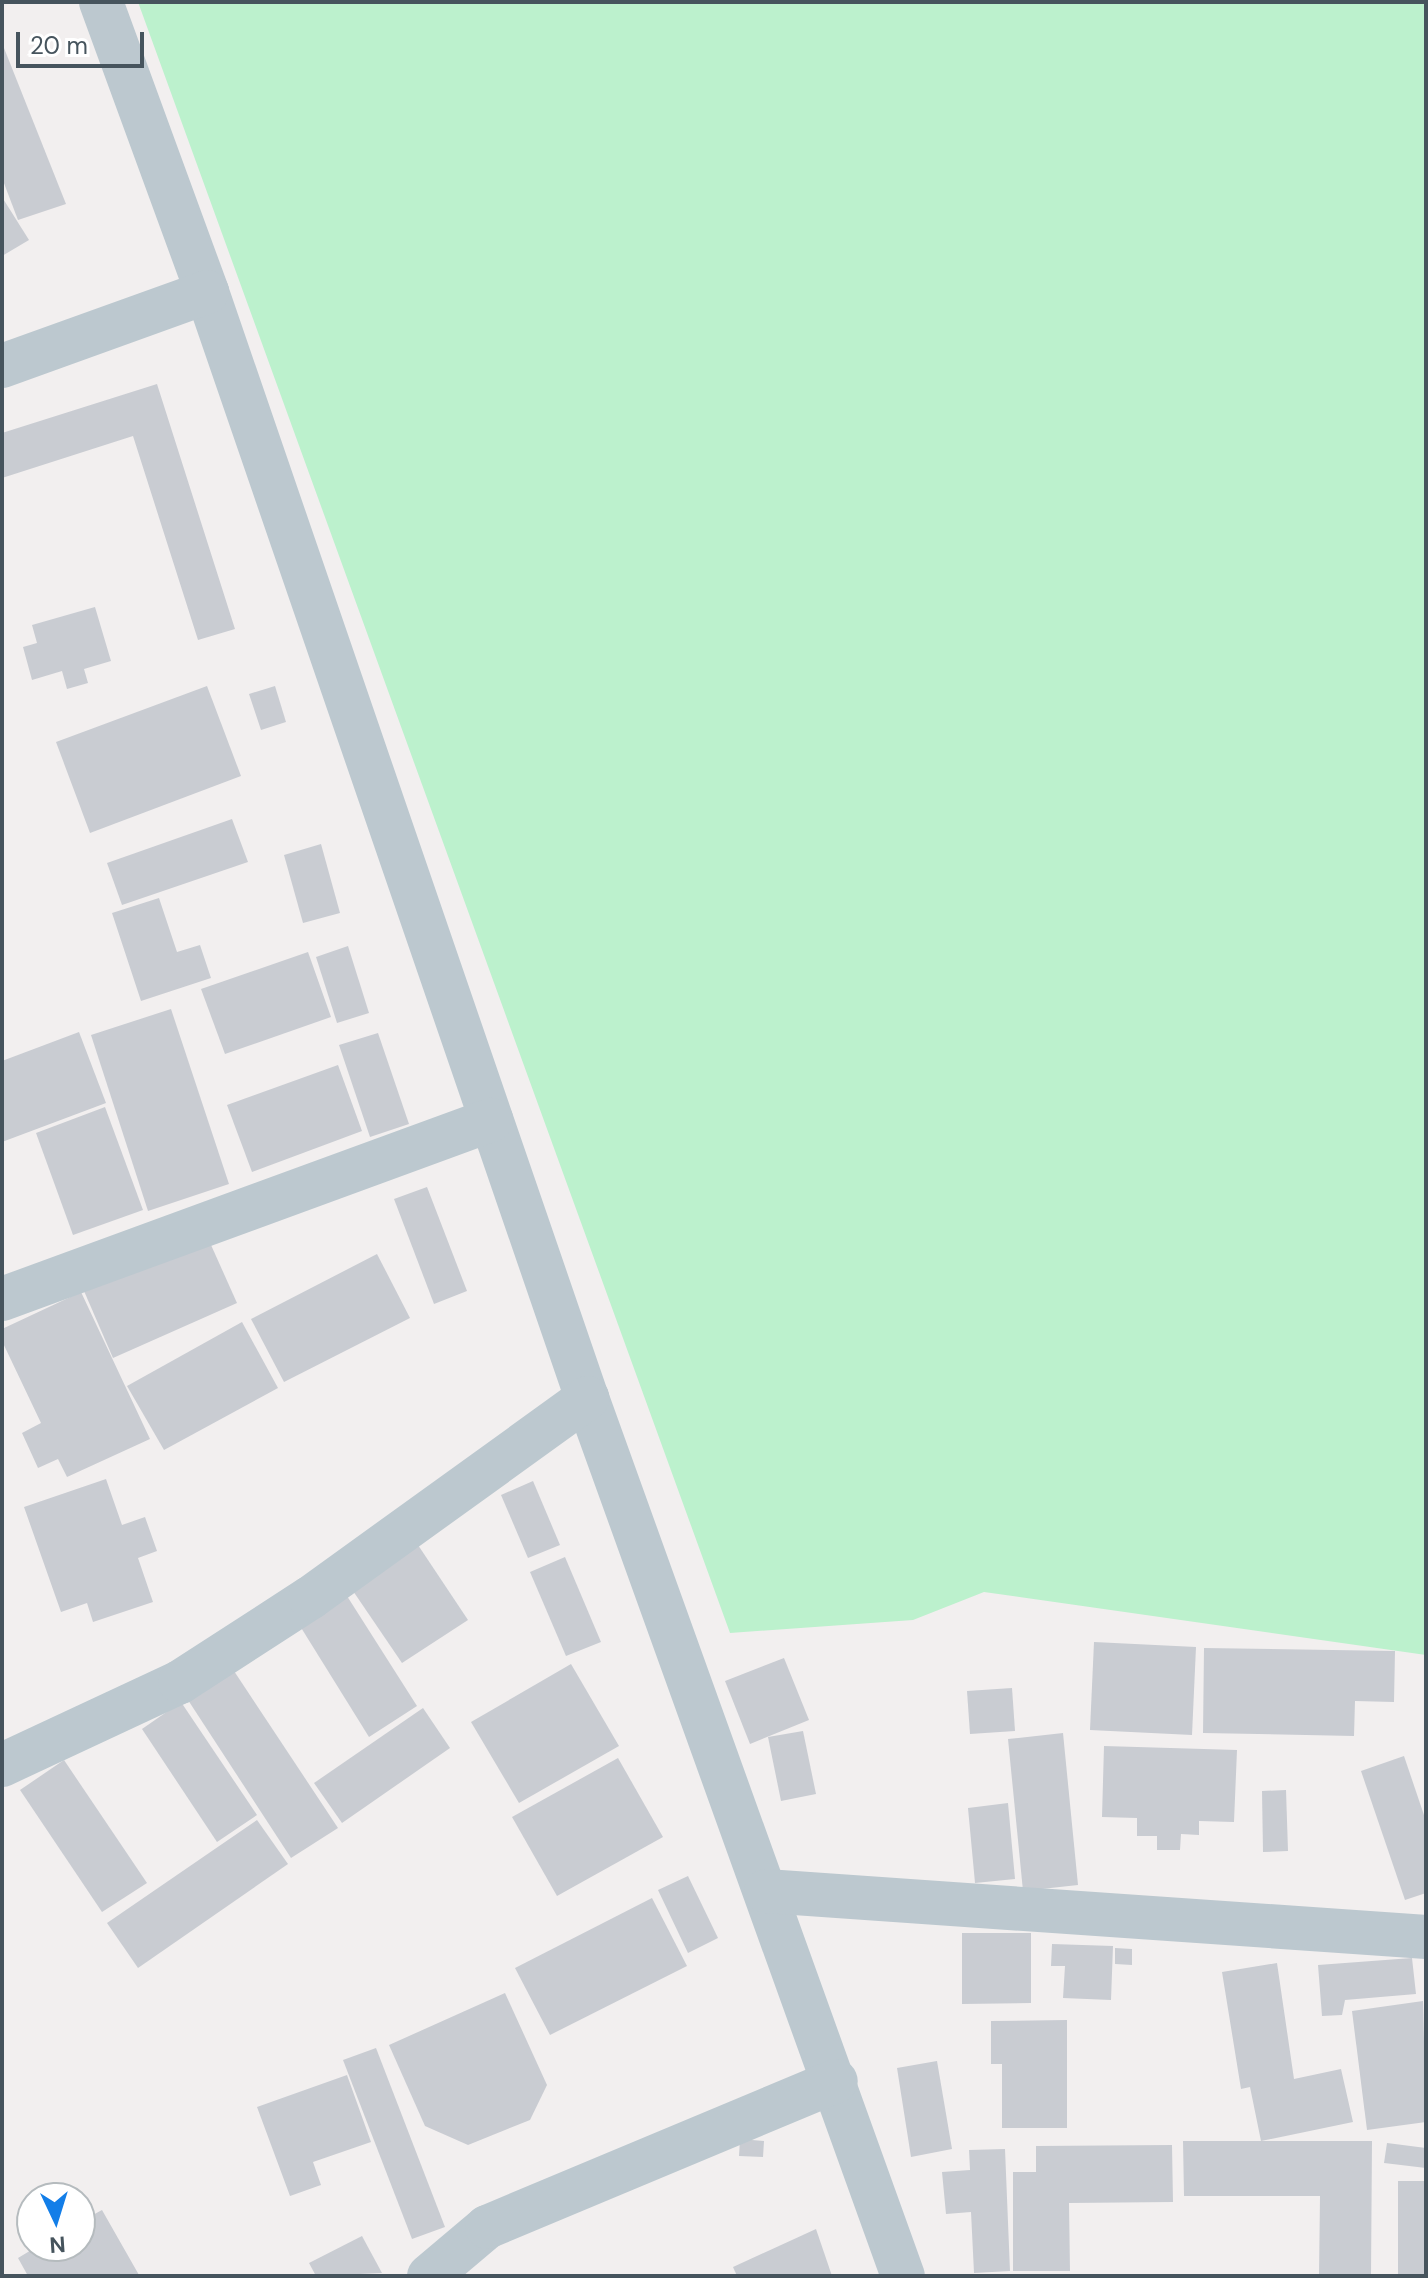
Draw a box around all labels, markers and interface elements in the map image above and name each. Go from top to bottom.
scale bar [20,16,148,66]
text: 20 m [30,30,88,61]
north arrow [16,2182,96,2262]
text: N [49,2229,67,2259]

